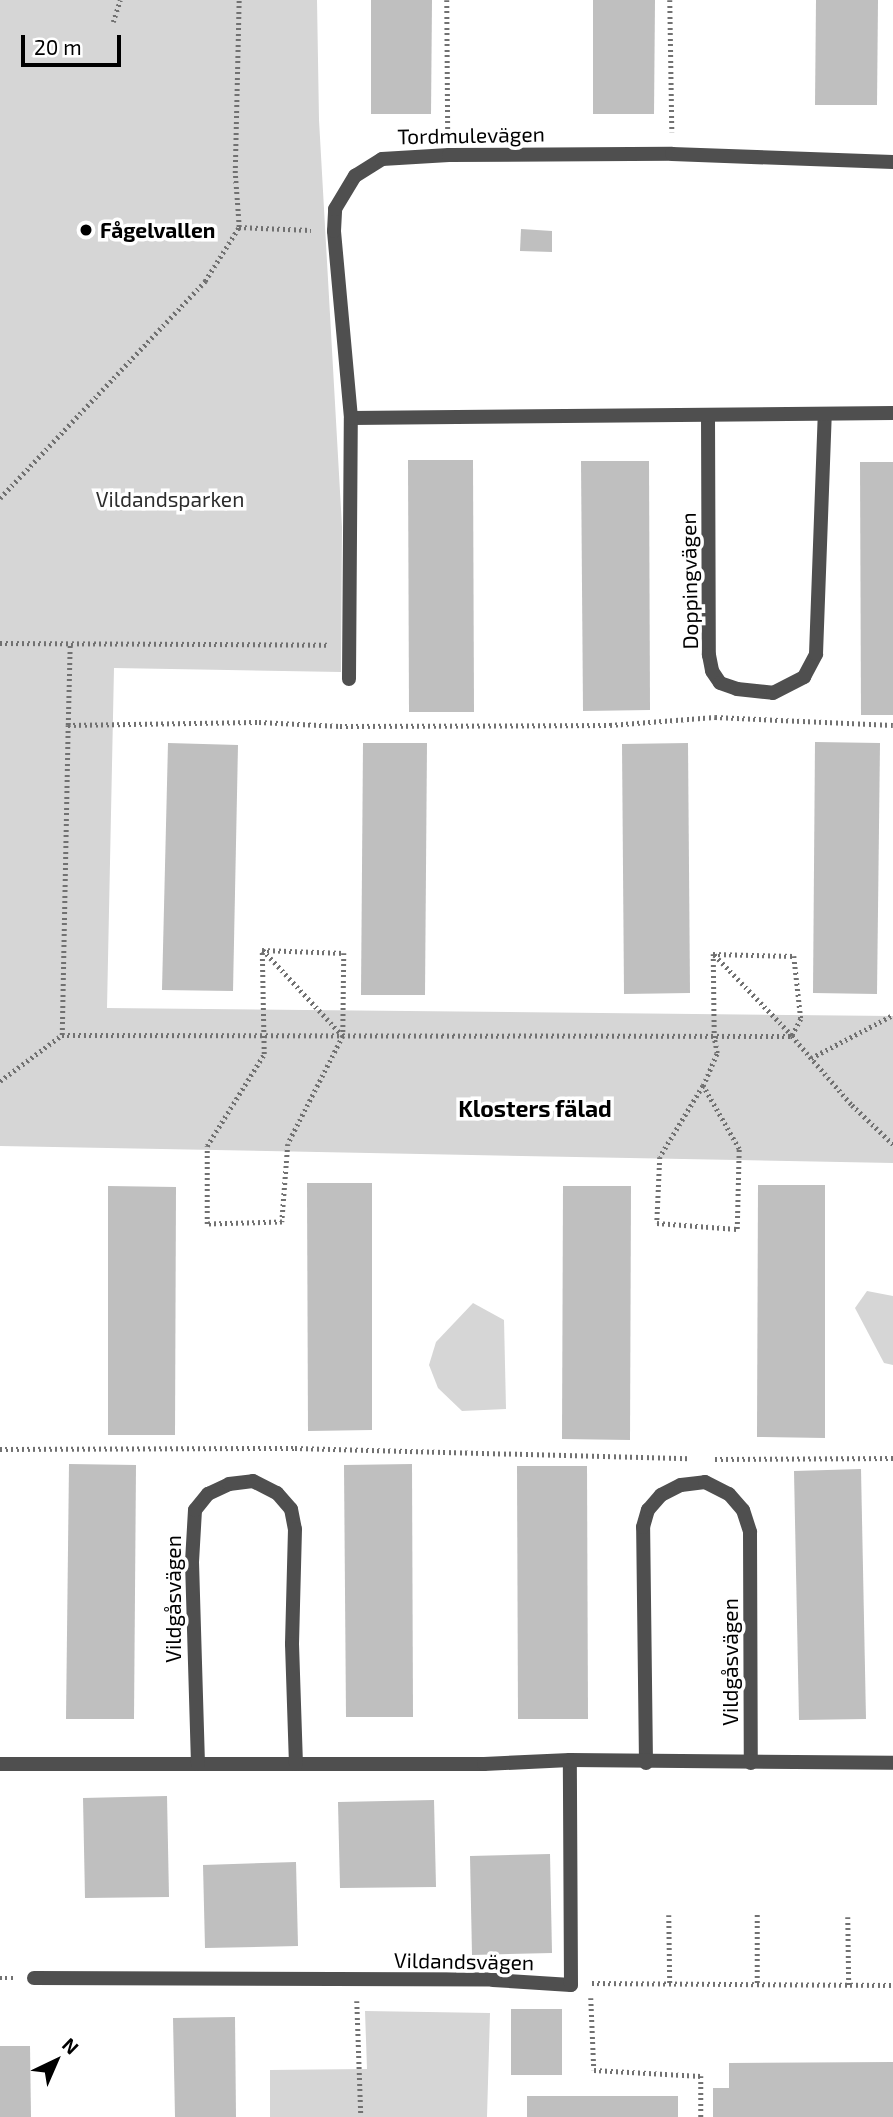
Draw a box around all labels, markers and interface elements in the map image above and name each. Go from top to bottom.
scale bar [24,21,124,65]
text: 20 m [34,34,82,59]
street label: Tordmulevägen [397,121,545,149]
place label: Fågelvallen [100,217,215,243]
marker: Fågelvallen [78,222,94,238]
park label: Vildandsparken [96,486,244,512]
street label: Doppingvägen [675,512,703,650]
district label: Klosters fälad [458,1094,612,1122]
street label: Vildgåsvägen [160,1535,186,1663]
street label: Vildgåsvägen [717,1598,743,1726]
street label: Vildandsvägen [394,1947,534,1975]
north arrow [21,2026,91,2096]
text: N [58,2032,84,2059]

